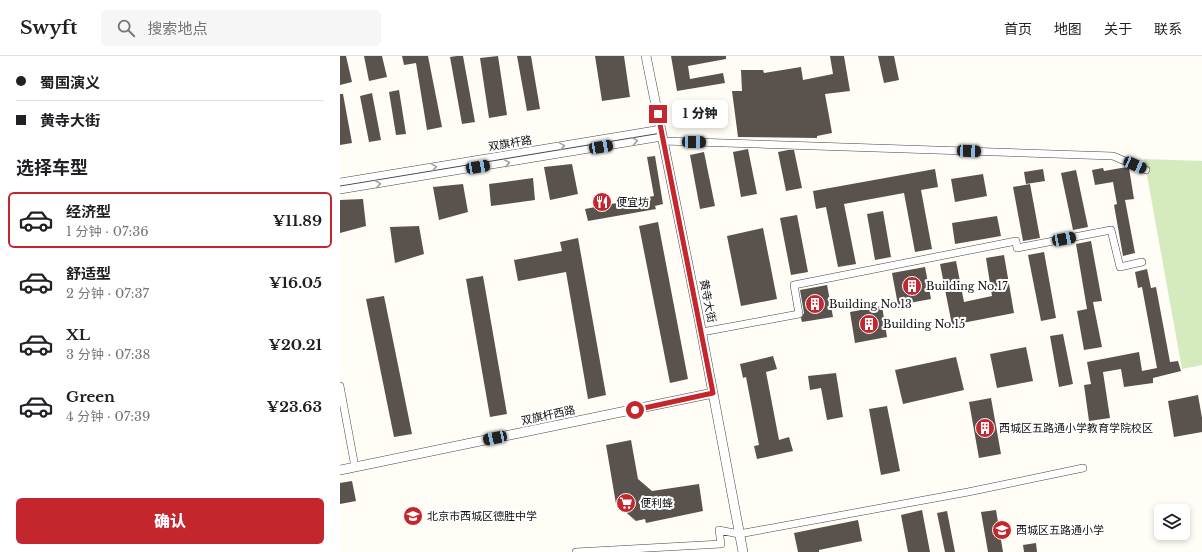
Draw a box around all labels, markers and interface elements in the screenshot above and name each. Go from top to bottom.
search box [101,10,381,46]
text: Swyft [20,16,77,39]
icon: search [115,17,137,39]
text: 搜索地点 [147,19,207,38]
text: 首页 [1004,20,1032,38]
text: 地图 [1054,20,1082,38]
text: 关于 [1104,20,1132,38]
text: 联系 [1154,20,1182,38]
text: 蜀国演义 [40,73,100,92]
callout: 1 分钟 [672,100,728,128]
route end [649,105,667,123]
text: 1 分钟 [682,105,718,122]
text: 黄寺大街 [40,111,100,130]
street label: 双旗杆路 [487,133,533,153]
car [682,136,706,148]
one-way arrow [632,137,638,146]
car [588,139,614,155]
one-way arrow [559,142,565,150]
car [957,145,981,157]
car [1122,155,1148,175]
text: 选择车型 [16,157,88,179]
car [465,159,491,175]
one-way arrow [504,159,510,167]
one-way arrow [431,163,437,172]
one-way arrow [375,180,382,189]
restaurant icon: 便宜坊 [591,191,613,213]
place label: 便宜坊 [616,195,649,209]
icon: car [18,202,54,238]
text: 经济型 [66,202,111,221]
text: ¥11.89 [273,211,322,230]
text: 1 分钟 · 07:36 [66,223,149,240]
car [1051,231,1077,247]
icon: car [18,264,54,300]
text: 舒适型 [66,264,111,283]
text: ¥16.05 [269,273,322,292]
building icon: Building No.17 [901,275,923,297]
street label: 黄寺大街 [697,278,719,324]
place label: Building No.17 [926,279,1008,293]
text: 2 分钟 · 07:37 [66,285,149,302]
building icon: Building No.13 [804,293,826,315]
place label: Building No.13 [829,297,912,311]
building icon: Building No.15 [858,313,880,335]
place label: Building No.15 [883,317,965,331]
text: XL [66,325,90,344]
icon: car [18,326,54,362]
text: ¥20.21 [268,335,322,354]
text: 3 分钟 · 07:38 [66,346,150,363]
text: Green [66,387,115,406]
icon: car [18,388,54,424]
text: ¥23.63 [267,397,322,416]
route start [626,401,644,419]
street label: 双旗杆西路 [520,402,576,428]
text: 4 分钟 · 07:39 [66,408,150,425]
building icon: 西城区五路通小学教育学院校区 [974,417,996,439]
place label: 西城区五路通小学教育学院校区 [999,421,1153,435]
car [482,430,508,446]
supermarket icon: 便利蜂 [615,492,637,514]
place label: 便利蜂 [640,496,673,510]
button: 确认 [16,498,324,544]
map controls [1154,504,1190,540]
button: layers [1154,504,1190,540]
school or university icon: 北京市西城区德胜中学 [402,505,424,527]
place label: 北京市西城区德胜中学 [427,509,537,523]
school or university icon: 西城区五路通小学 [991,519,1013,541]
place label: 西城区五路通小学 [1016,523,1104,537]

